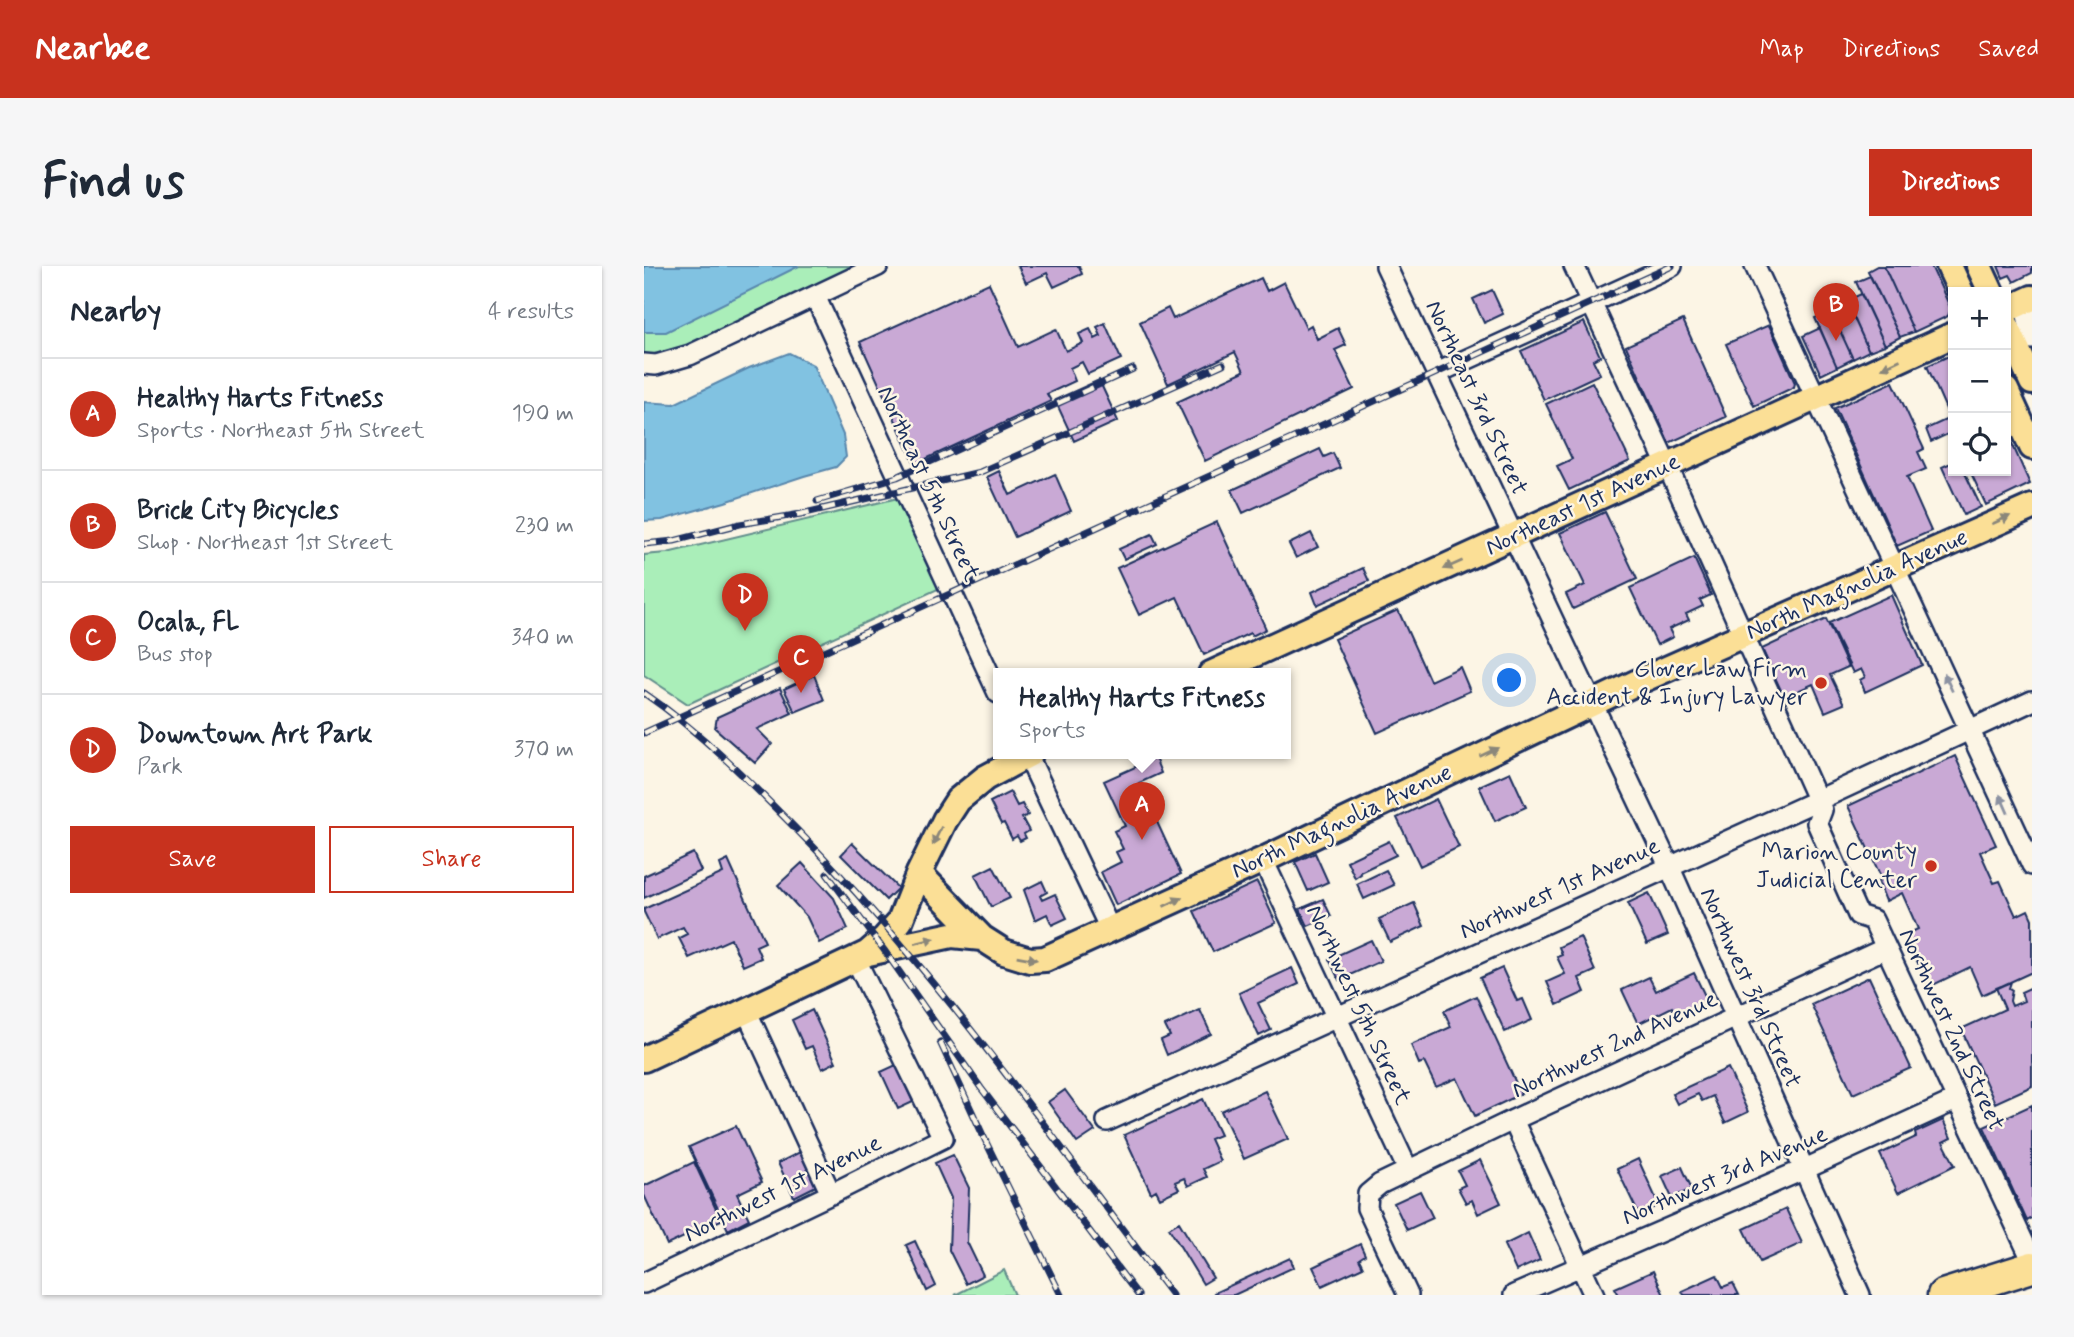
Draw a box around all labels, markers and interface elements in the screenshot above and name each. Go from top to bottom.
text: Nearbee [35,27,150,71]
text: Map [1760,34,1804,65]
text: Directions [1842,34,1940,65]
text: Saved [1978,34,2039,65]
button: Directions [1869,149,2032,216]
text: Find us [42,150,185,215]
pin: B [1813,283,1859,341]
map controls [1948,287,2011,476]
button: + [1948,287,2011,350]
text: Nearby [70,292,161,331]
street label: Northeast 3rd Street [1417,296,1535,500]
text: 4 results [488,297,574,327]
button: − [1948,350,2011,413]
one-way arrow [1881,359,1902,370]
street label: Northeast 5th Street [869,381,987,587]
text: Healthy Harts Fitness [137,382,383,416]
text: A [85,399,101,429]
text: 190 m [512,399,574,429]
button: locate [1948,413,2011,476]
text: Sports · Northeast 5th Street [137,416,425,446]
street label: Northeast 1st Avenue [1481,446,1685,564]
text: Brick City Bicycles [137,494,339,528]
text: B [86,511,100,541]
text: 230 m [515,511,574,541]
one-way arrow [1991,514,2012,525]
street label: North Magnolia Avenue [1741,522,1974,651]
text: Shop · Northeast 1st Street [137,528,393,558]
one-way arrow [1443,559,1463,571]
pin: D [722,573,768,631]
text: Ocala, FL [137,606,240,640]
text: C [85,623,101,653]
text: 340 m [511,623,574,653]
pin: C [778,635,824,693]
text: Bus stop [137,640,213,670]
place label: Glover Law Firm Accident & Injury Lawyer [1546,654,1807,713]
your location [1492,663,1526,697]
popup [993,668,1291,759]
one-way arrow [1942,672,1953,692]
marker: Glover Law Firm Accident & Injury Lawyer [1813,675,1829,691]
text: Healthy Harts Fitness [1019,682,1265,716]
text: Sports [1019,716,1086,746]
text: Downtown Art Park [137,718,372,752]
text: D [85,735,101,765]
text: 370 m [514,735,574,765]
one-way arrow [1479,746,1499,758]
text: Park [137,752,183,782]
street label: North Magnolia Avenue [1227,757,1458,889]
pin: A [1119,782,1165,840]
one-way arrow [1998,794,2009,815]
button: Save [70,826,315,893]
button: Share [329,826,574,893]
one-way arrow [932,826,943,846]
street label: Northwest 1st Avenue [1455,831,1665,947]
place label: Marion County Judicial Center [1756,837,1917,896]
marker: Marion County Judicial Center [1923,858,1939,874]
street label: Northwest 3rd Street [1692,883,1808,1093]
one-way arrow [1162,896,1183,907]
street label: Northwest 5th Street [1298,900,1418,1110]
street label: Northwest 2nd Street [1891,924,2011,1136]
one-way arrow [914,935,936,946]
one-way arrow [1016,952,1038,963]
street label: Northwest 2nd Avenue [1507,984,1723,1106]
street label: Northwest 3rd Avenue [1618,1119,1832,1233]
street label: Northwest 1st Avenue [679,1128,887,1250]

